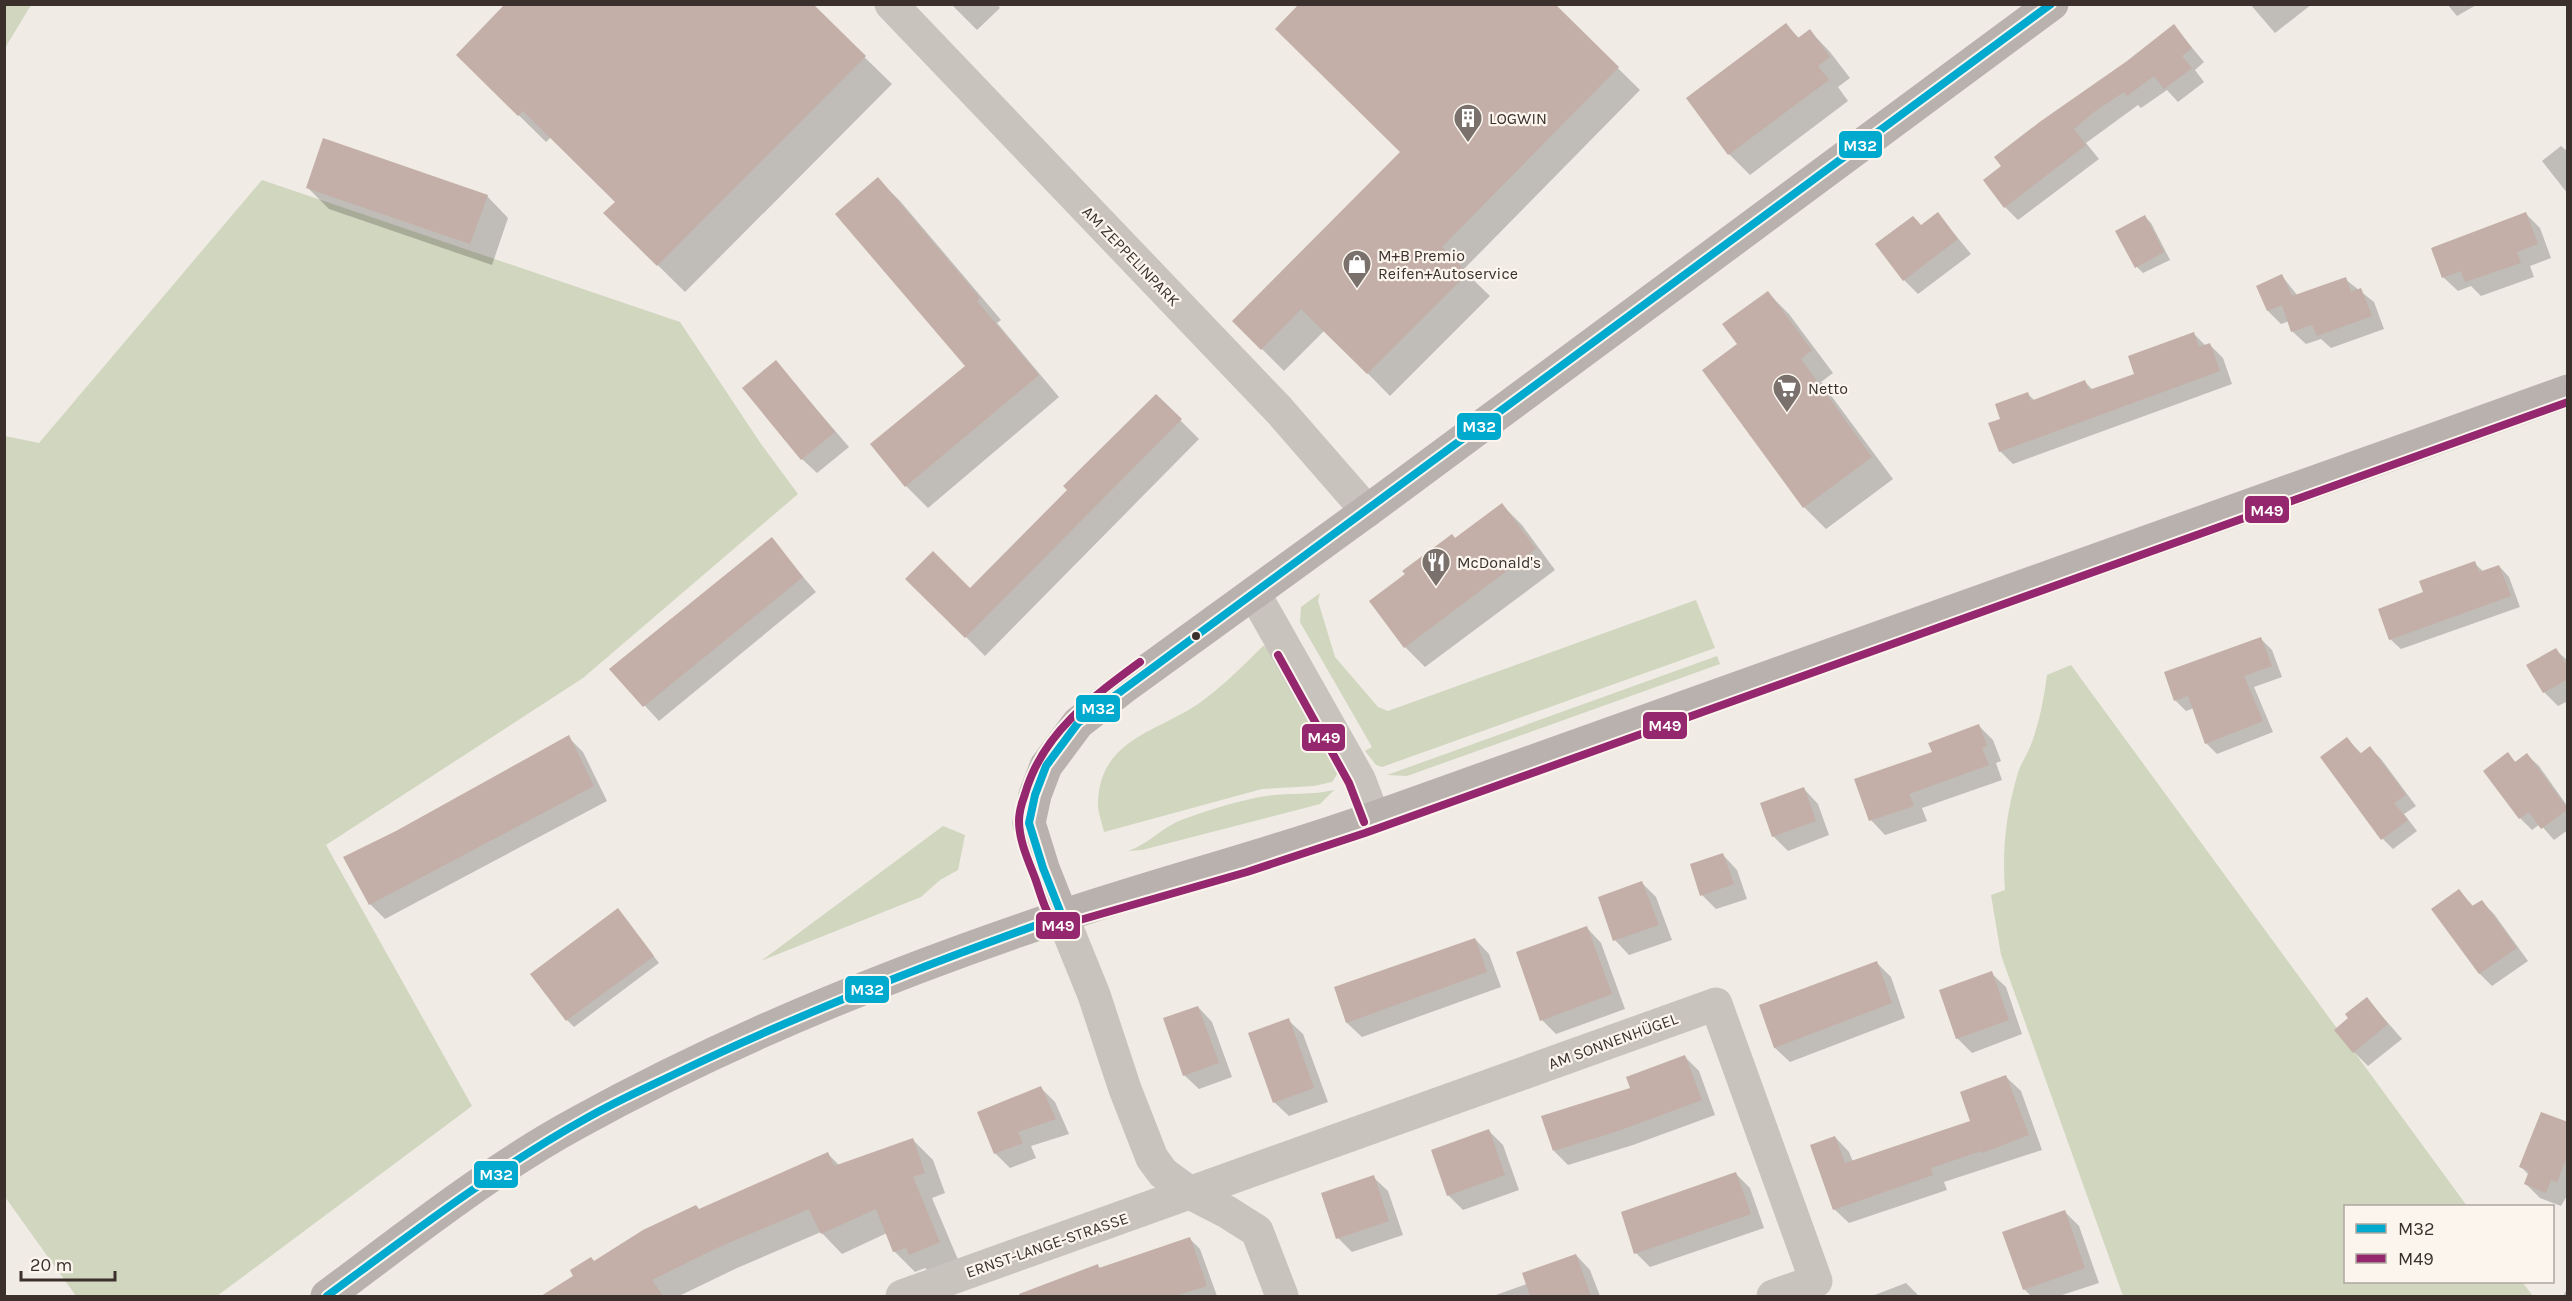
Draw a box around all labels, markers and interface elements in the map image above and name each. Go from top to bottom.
building icon: LOGWIN [1452,102,1484,144]
place label: LOGWIN [1489,109,1547,128]
line badge: M32 [1838,130,1883,159]
text: M32 [1843,136,1877,155]
street label: AM ZEPPELINPARK [1078,202,1184,310]
place label: M+B Premio Reifen+Autoservice [1378,246,1518,283]
shop icon: M+B Premio Reifen+Autoservice [1341,248,1373,290]
supermarket icon: Netto [1771,372,1803,414]
place label: Netto [1808,379,1848,398]
line badge: M32 [1456,412,1502,441]
text: M32 [1462,417,1496,436]
line badge: M49 [2244,495,2290,524]
text: M49 [2250,501,2284,520]
restaurant icon: McDonald's [1420,546,1452,588]
place label: McDonald's [1457,553,1541,572]
unlabelled marker [1190,630,1202,642]
line badge: M32 [1075,694,1121,723]
text: M32 [1081,699,1115,718]
line badge: M49 [1642,711,1688,740]
text: M49 [1648,716,1682,735]
line badge: M49 [1301,723,1346,752]
text: M49 [1307,728,1341,747]
line badge: M49 [1035,911,1081,940]
text: M49 [1041,916,1075,935]
line badge: M32 [844,975,890,1004]
text: M32 [850,980,884,999]
street label: AM SONNENHÜGEL [1546,1009,1681,1073]
line badge: M32 [473,1160,519,1189]
text: M32 [479,1165,513,1184]
legend [2344,1205,2554,1283]
street label: ERNST-LANGE-STRASSE [963,1208,1131,1282]
text: M32 [2398,1218,2434,1240]
scale bar [21,1244,116,1282]
text: M49 [2398,1248,2434,1270]
text: 20 m [30,1254,72,1276]

